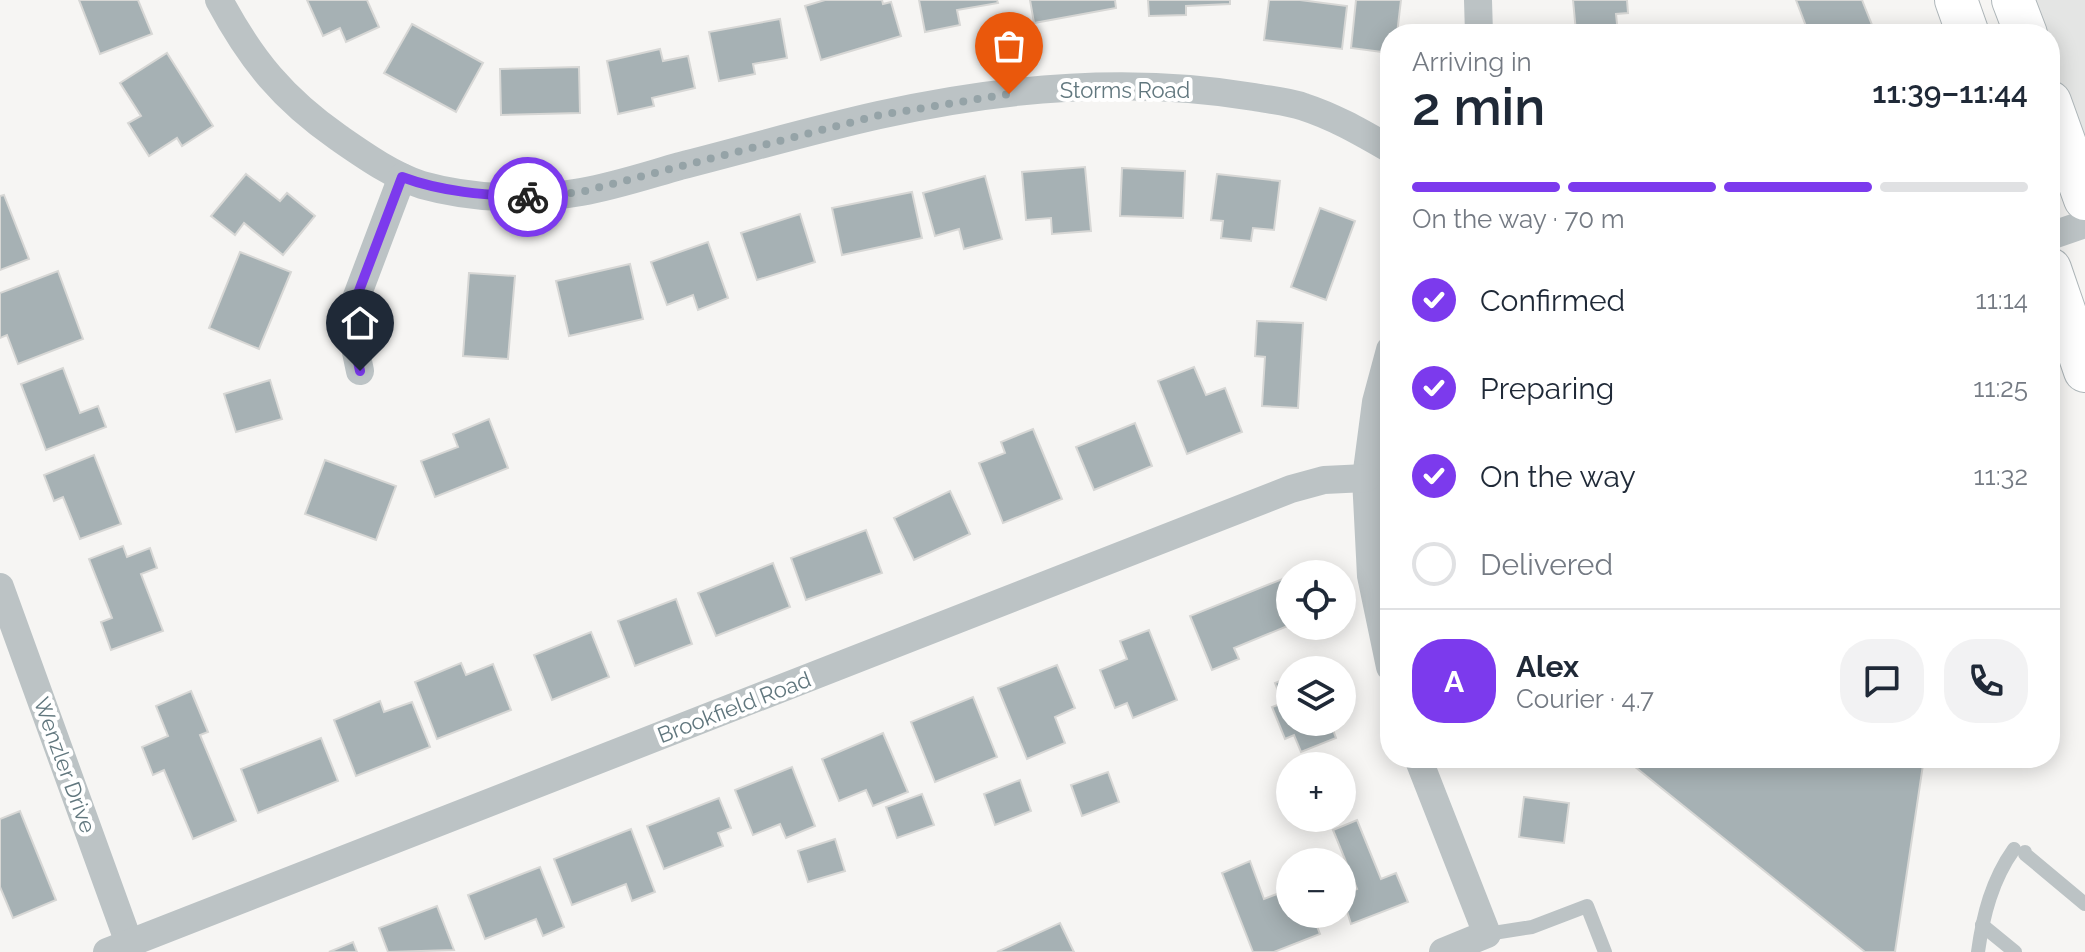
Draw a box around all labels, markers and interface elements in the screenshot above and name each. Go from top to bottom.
pin [975,12,1043,94]
icon: bag [987,24,1031,68]
text: Arriving in [1412,47,1532,77]
text: 11:39–11:44 [1872,75,2028,110]
text: 2 min [1412,76,1545,137]
street label: Storms Road [1060,77,1190,103]
courier [488,157,568,237]
icon: bike [506,175,550,219]
text: On the way · 70 m [1412,204,1625,234]
icon: check [1412,278,1456,322]
text: Confirmed [1480,283,1625,318]
text: 11:14 [1976,285,2028,315]
pin [326,289,394,371]
icon: home [338,301,382,345]
icon: check [1412,366,1456,410]
text: Preparing [1480,371,1614,406]
text: 11:25 [1973,373,2028,403]
icon: check [1412,454,1456,498]
text: On the way [1480,459,1636,494]
text: 11:32 [1973,461,2028,491]
text: Delivered [1480,547,1613,582]
map controls [1276,560,1356,928]
button: locate [1276,560,1356,640]
button: chat [1840,639,1924,723]
button: phone [1944,639,2028,723]
text: Alex [1516,649,1579,684]
button: layers [1276,656,1356,736]
text: A [1444,664,1464,699]
street label: Brookfield Road [654,666,814,748]
text: Courier · 4.7 [1516,684,1654,714]
street label: Wenzler Drive [28,694,102,836]
button: + [1276,752,1356,832]
button: − [1276,848,1356,928]

